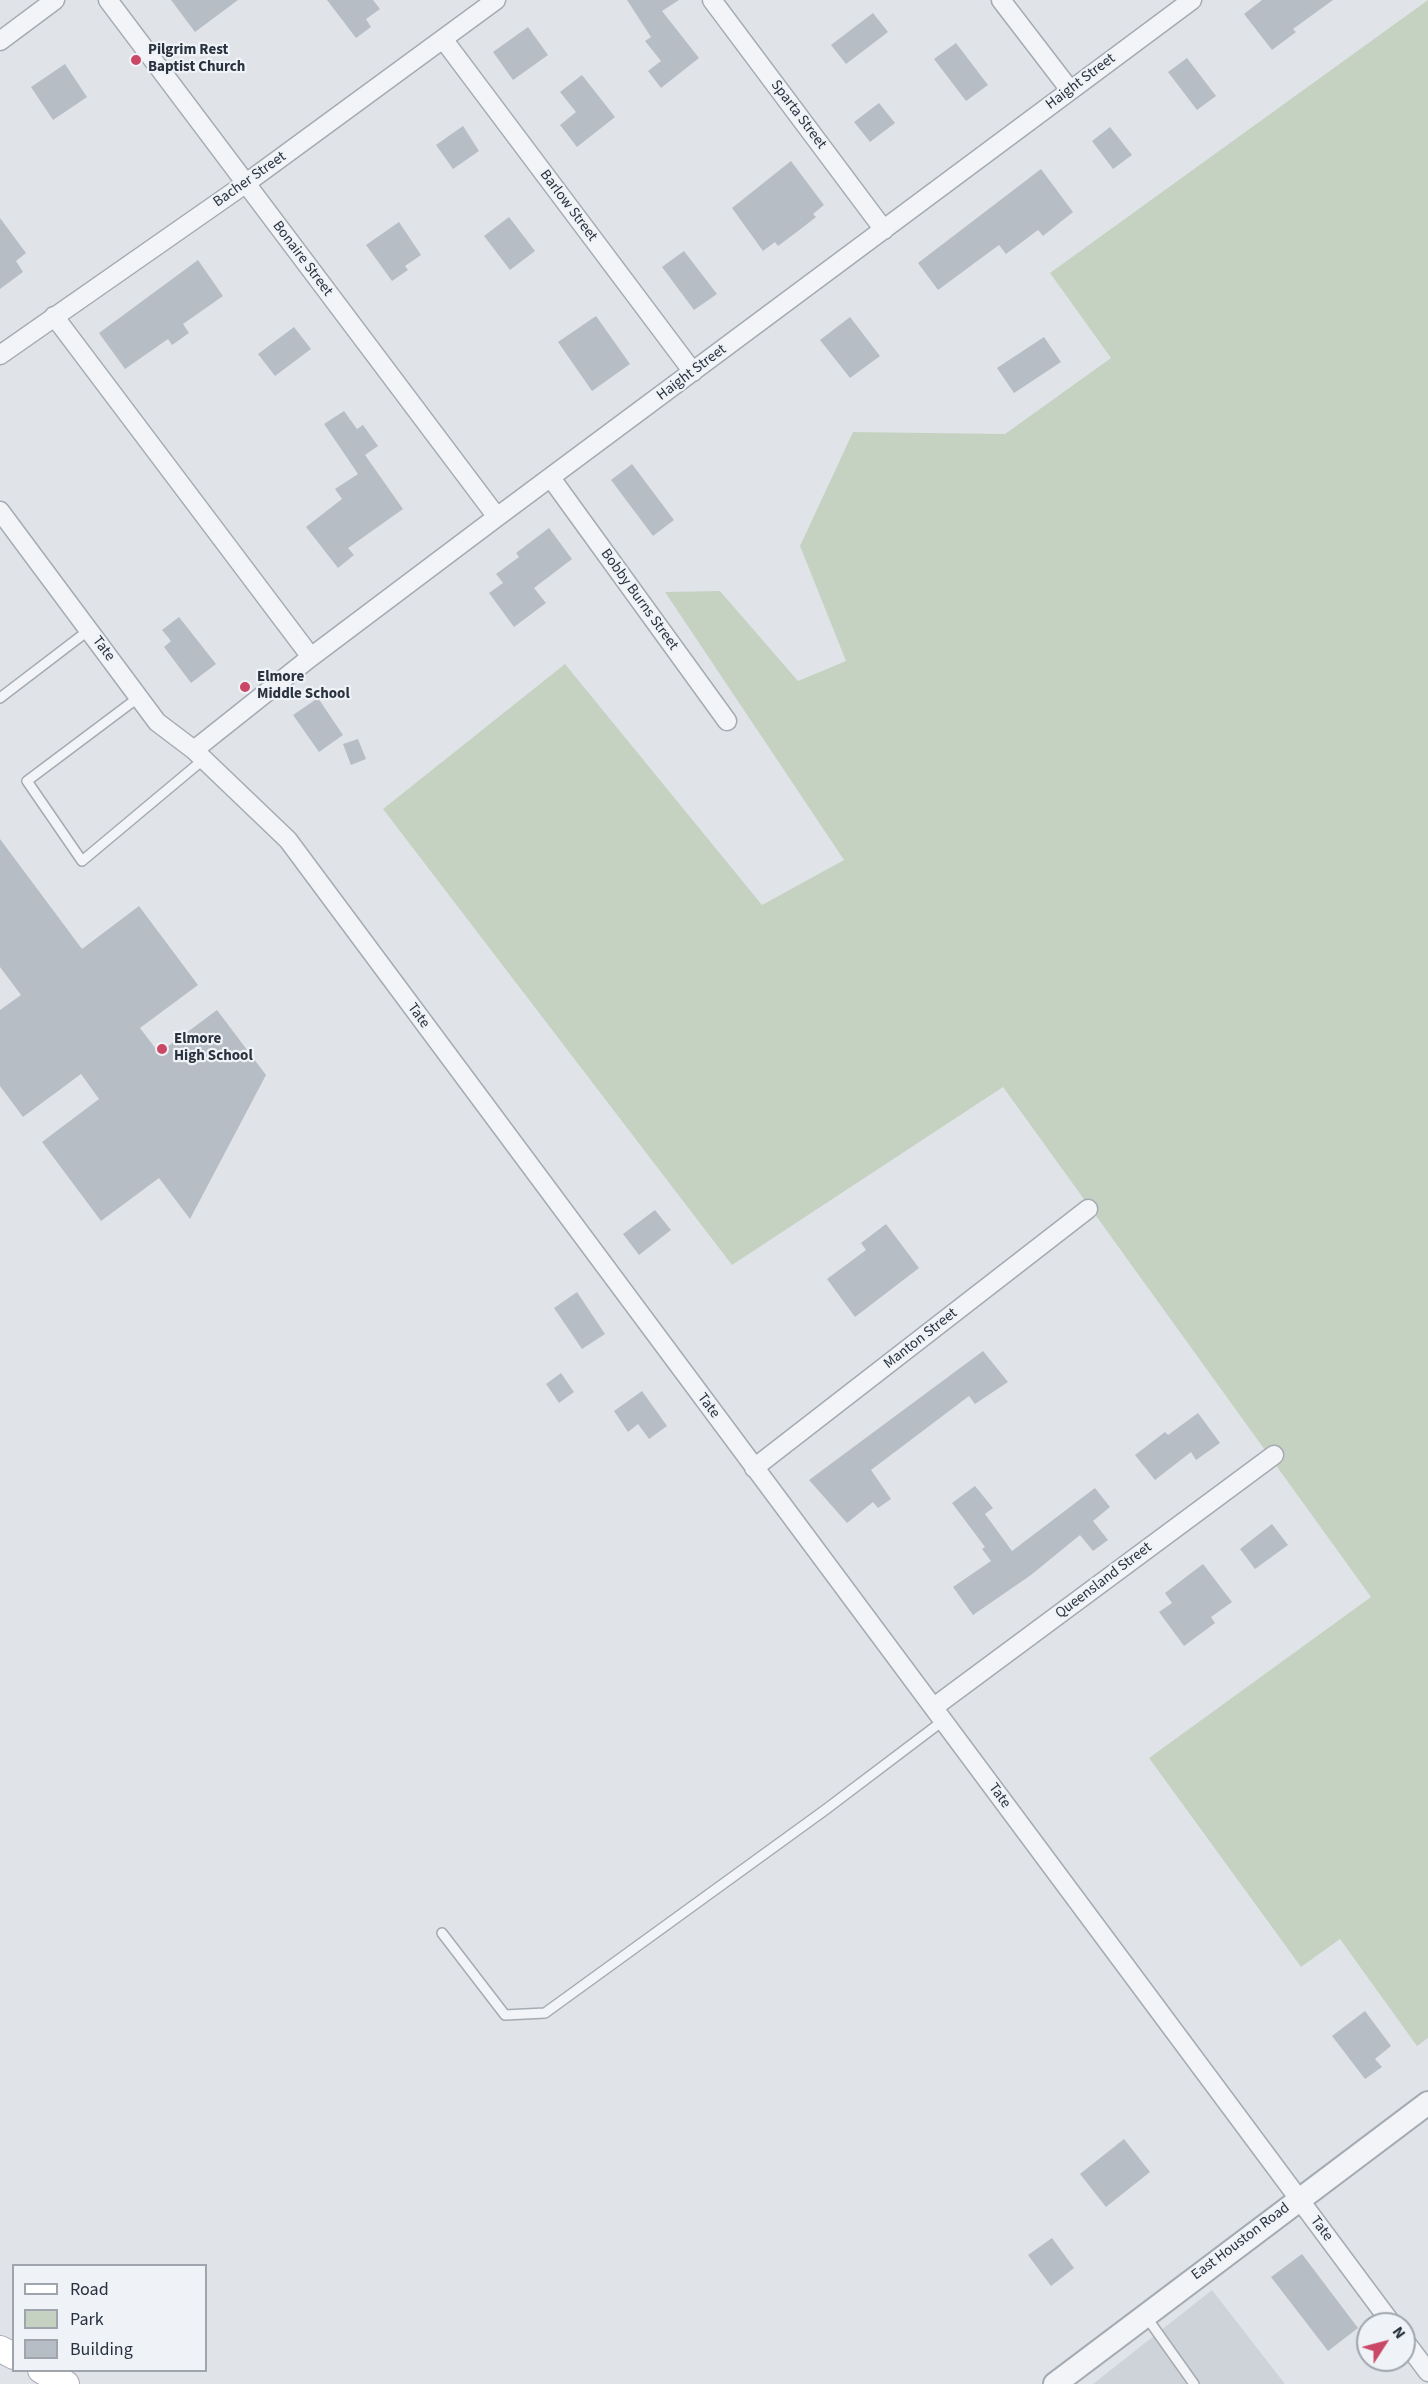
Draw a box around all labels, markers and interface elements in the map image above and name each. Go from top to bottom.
place label: Pilgrim Rest Baptist Church [148,42,245,77]
street label: Haight Street [1043,50,1119,114]
marker: Pilgrim Rest Baptist Church [129,53,143,67]
street label: Sparta Street [766,77,830,153]
street label: Bacher Street [210,148,290,212]
street label: Barlow Street [535,167,601,245]
street label: Bonaire Street [268,218,336,300]
street label: Haight Street [654,341,730,405]
street label: Bobby Burns Street [596,546,682,654]
street label: Tate [88,633,118,665]
place label: Elmore Middle School [257,669,350,704]
marker: Elmore Middle School [238,680,252,694]
street label: Tate [403,1000,433,1032]
place label: Elmore High School [174,1031,253,1066]
marker: Elmore High School [155,1042,169,1056]
street label: Manton Street [881,1305,961,1373]
street label: Tate [693,1390,723,1422]
street label: Queensland Street [1052,1539,1156,1623]
street label: Tate [984,1780,1014,1812]
street label: East Houston Road [1188,2199,1294,2285]
street label: Tate [1306,2213,1336,2245]
legend [12,2264,207,2372]
text: Road [70,2277,109,2302]
text: Park [70,2307,104,2332]
north arrow [1356,2312,1416,2372]
text: N [1387,2322,1411,2343]
text: Building [70,2337,133,2362]

